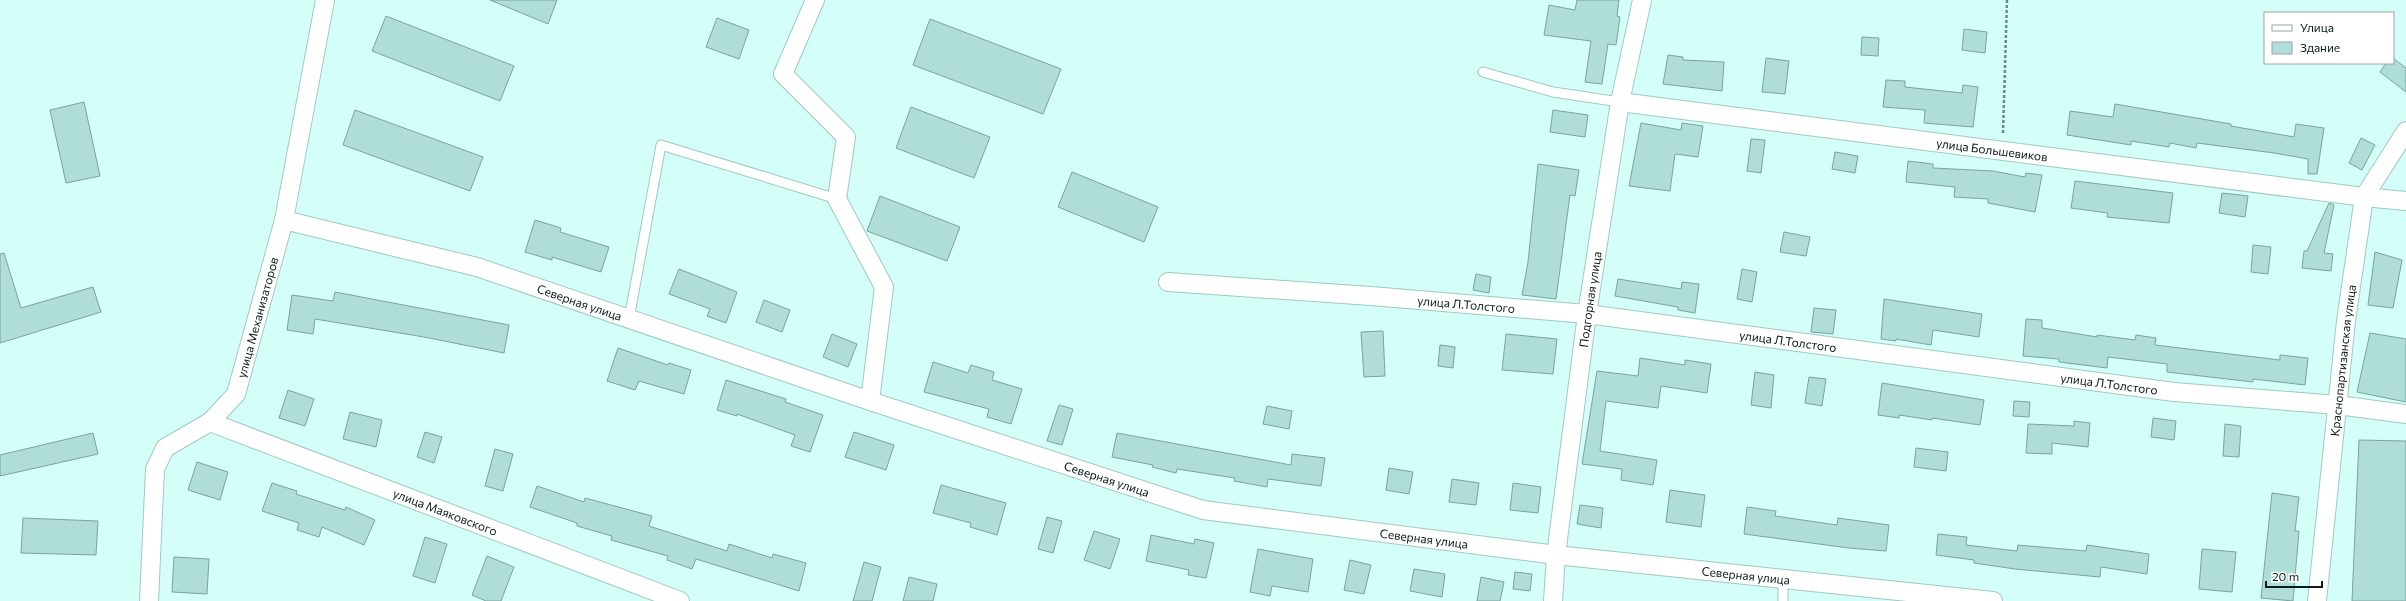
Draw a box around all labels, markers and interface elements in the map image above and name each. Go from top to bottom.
legend [2264,12,2394,64]
text: Улица [2300,20,2334,34]
text: Здание [2300,40,2340,54]
street label: улица Большевиков [1935,135,2049,164]
street label: Подгорная улица [1576,250,1604,348]
street label: улица Механизаторов [234,255,280,379]
street label: Северная улица [535,281,624,323]
street label: Краснопартизанская улица [2327,283,2358,437]
street label: улица Л.Толстого [1417,293,1516,315]
street label: улица Л.Толстого [1739,327,1837,354]
street label: улица Л.Толстого [2060,370,2159,397]
street label: Северная улица [1062,458,1151,499]
street label: улица Маяковского [391,485,500,538]
street label: Северная улица [1379,526,1469,551]
street label: Северная улица [1701,563,1791,587]
scale bar [2266,563,2322,589]
text: 20 m [2272,569,2299,583]

